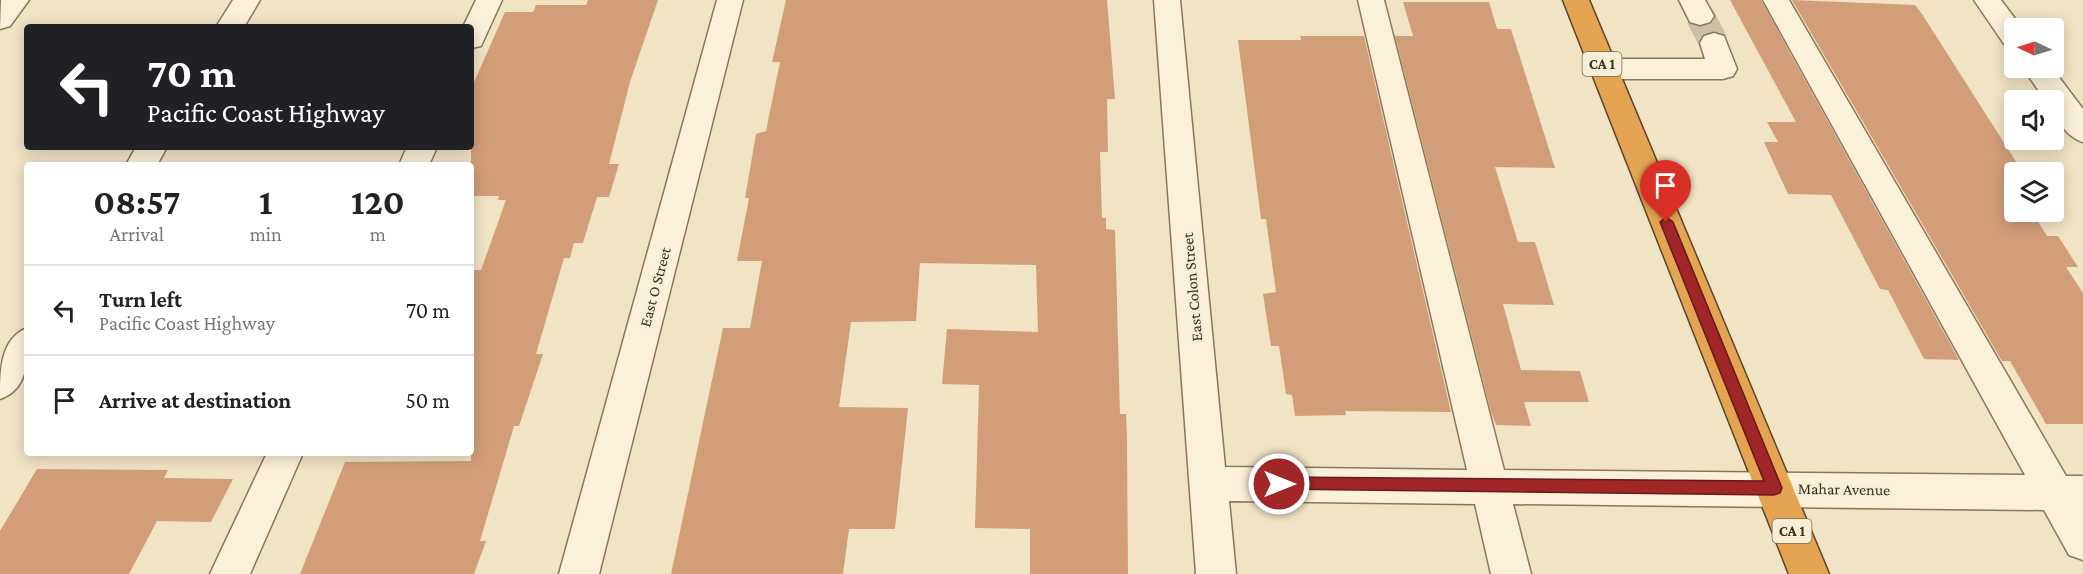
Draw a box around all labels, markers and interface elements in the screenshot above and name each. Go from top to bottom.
north arrow [2004,18,2064,78]
map controls [2004,18,2064,222]
icon: left [48,48,126,126]
text: 70 m [147,49,236,96]
road number: CA 1 [1582,52,1622,76]
button: sound [2004,90,2064,150]
text: Pacific Coast Highway [147,98,385,128]
pin [1640,160,1691,222]
button: layers [2004,162,2064,222]
icon: arrive [1649,169,1682,202]
text: 08:57 [93,182,180,222]
text: 1 [259,182,272,222]
text: 120 [351,182,405,222]
text: Arrival [110,223,164,245]
text: min [250,223,282,245]
text: m [370,223,386,245]
street label: East Colon Street [1179,231,1205,342]
street label: East O Street [636,245,674,329]
text: Turn left [99,287,182,312]
icon: left [48,294,81,327]
text: 70 m [406,298,450,323]
text: Pacific Coast Highway [99,312,275,334]
icon: arrive [48,384,81,417]
text: Arrive at destination [99,388,291,413]
text: 50 m [405,388,450,413]
position arrow [1247,452,1311,516]
street label: Mahar Avenue [1798,480,1890,498]
road number: CA 1 [1772,519,1812,543]

